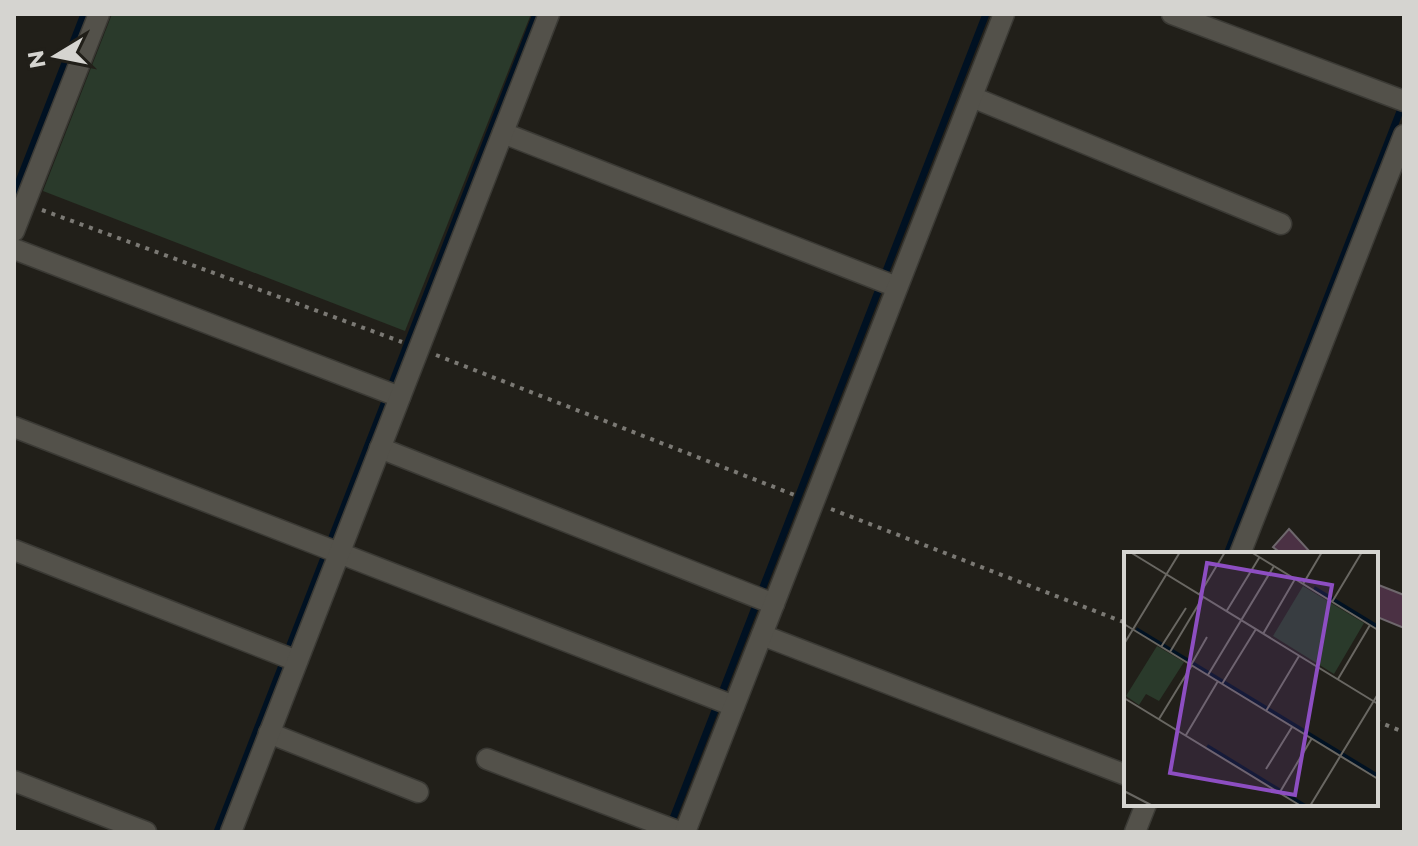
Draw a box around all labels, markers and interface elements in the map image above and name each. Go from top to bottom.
north arrow [16,16,96,96]
text: N [22,48,52,70]
inset map [1124,552,1378,806]

